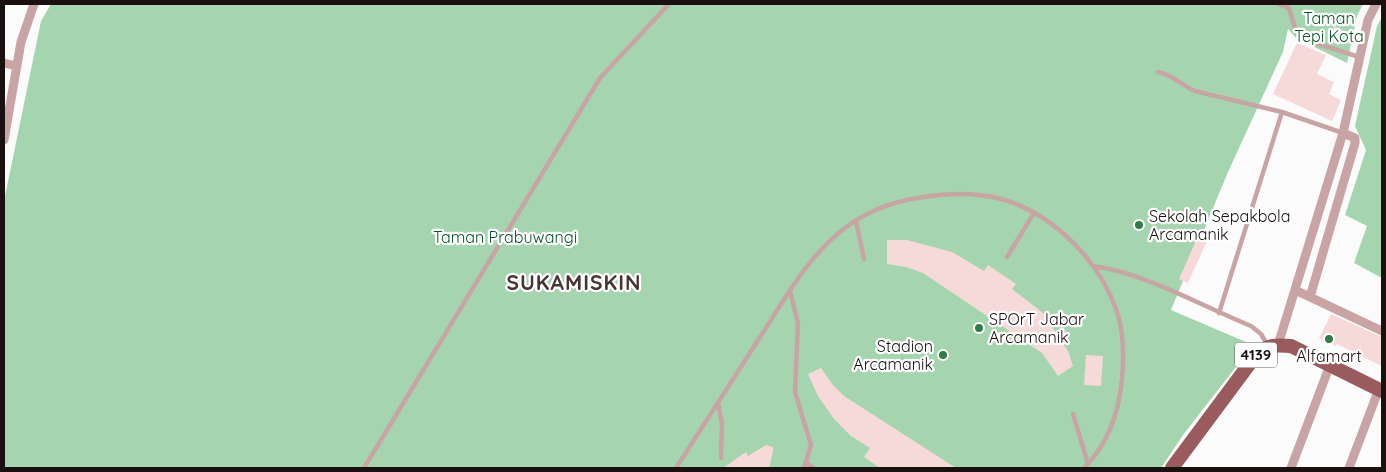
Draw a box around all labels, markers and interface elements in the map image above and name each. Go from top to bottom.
park label: Taman Tepi Kota [1294,8,1364,46]
place label: Sekolah Sepakbola Arcamanik [1149,206,1290,244]
marker: Sekolah Sepakbola Arcamanik [1133,219,1145,231]
park label: Taman Prabuwangi [433,227,577,247]
district label: SUKAMISKIN [507,269,642,295]
place label: SPOrT Jabar Arcamanik [989,309,1084,347]
marker: SPOrT Jabar Arcamanik [973,322,985,334]
marker: Alfamart [1323,333,1335,345]
place label: Stadion Arcamanik [853,336,933,374]
road number: 4139 [1235,342,1277,368]
place label: Alfamart [1296,346,1362,366]
marker: Stadion Arcamanik [937,349,949,361]

